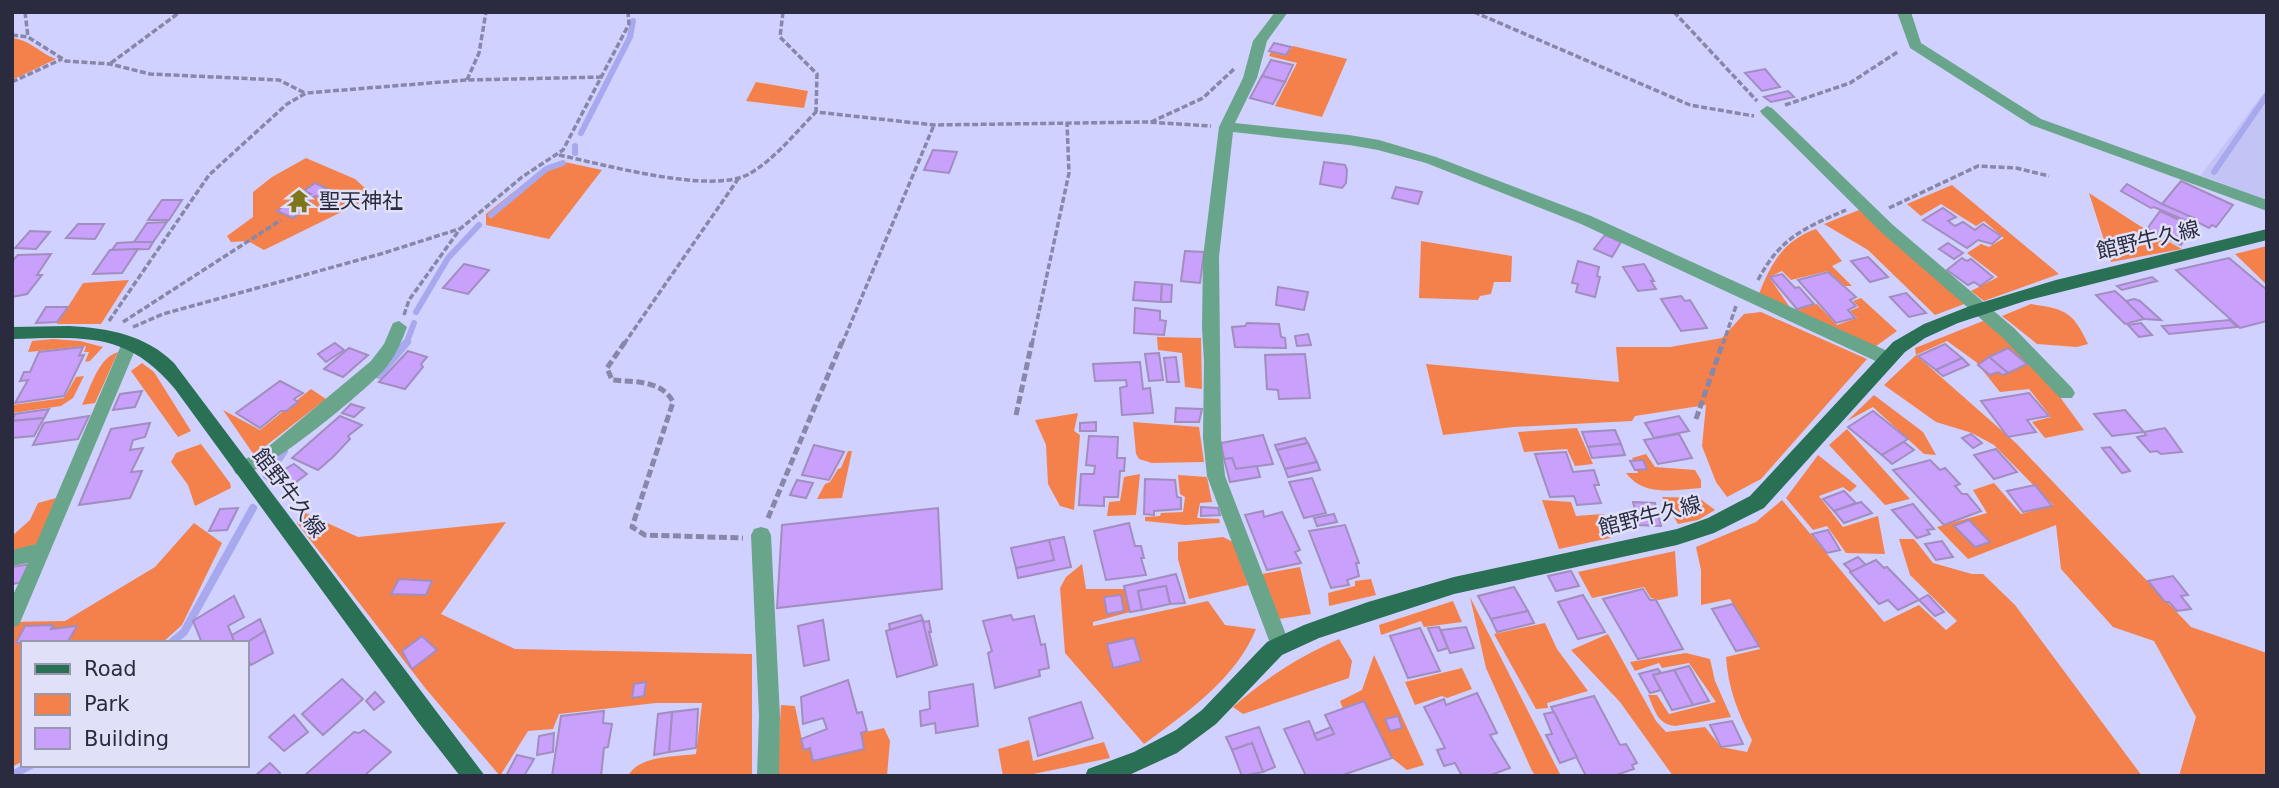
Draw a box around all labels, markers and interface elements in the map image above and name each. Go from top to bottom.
temple icon: 聖天神社 [285,187,313,215]
place label: 聖天神社 [319,189,403,213]
street label: 館野牛久線 [2094,216,2202,264]
street label: 館野牛久線 [248,444,330,542]
street label: 館野牛久線 [1596,492,1704,540]
legend [21,641,248,767]
text: Road [84,657,137,681]
text: Park [84,692,130,716]
text: Building [84,727,169,751]

